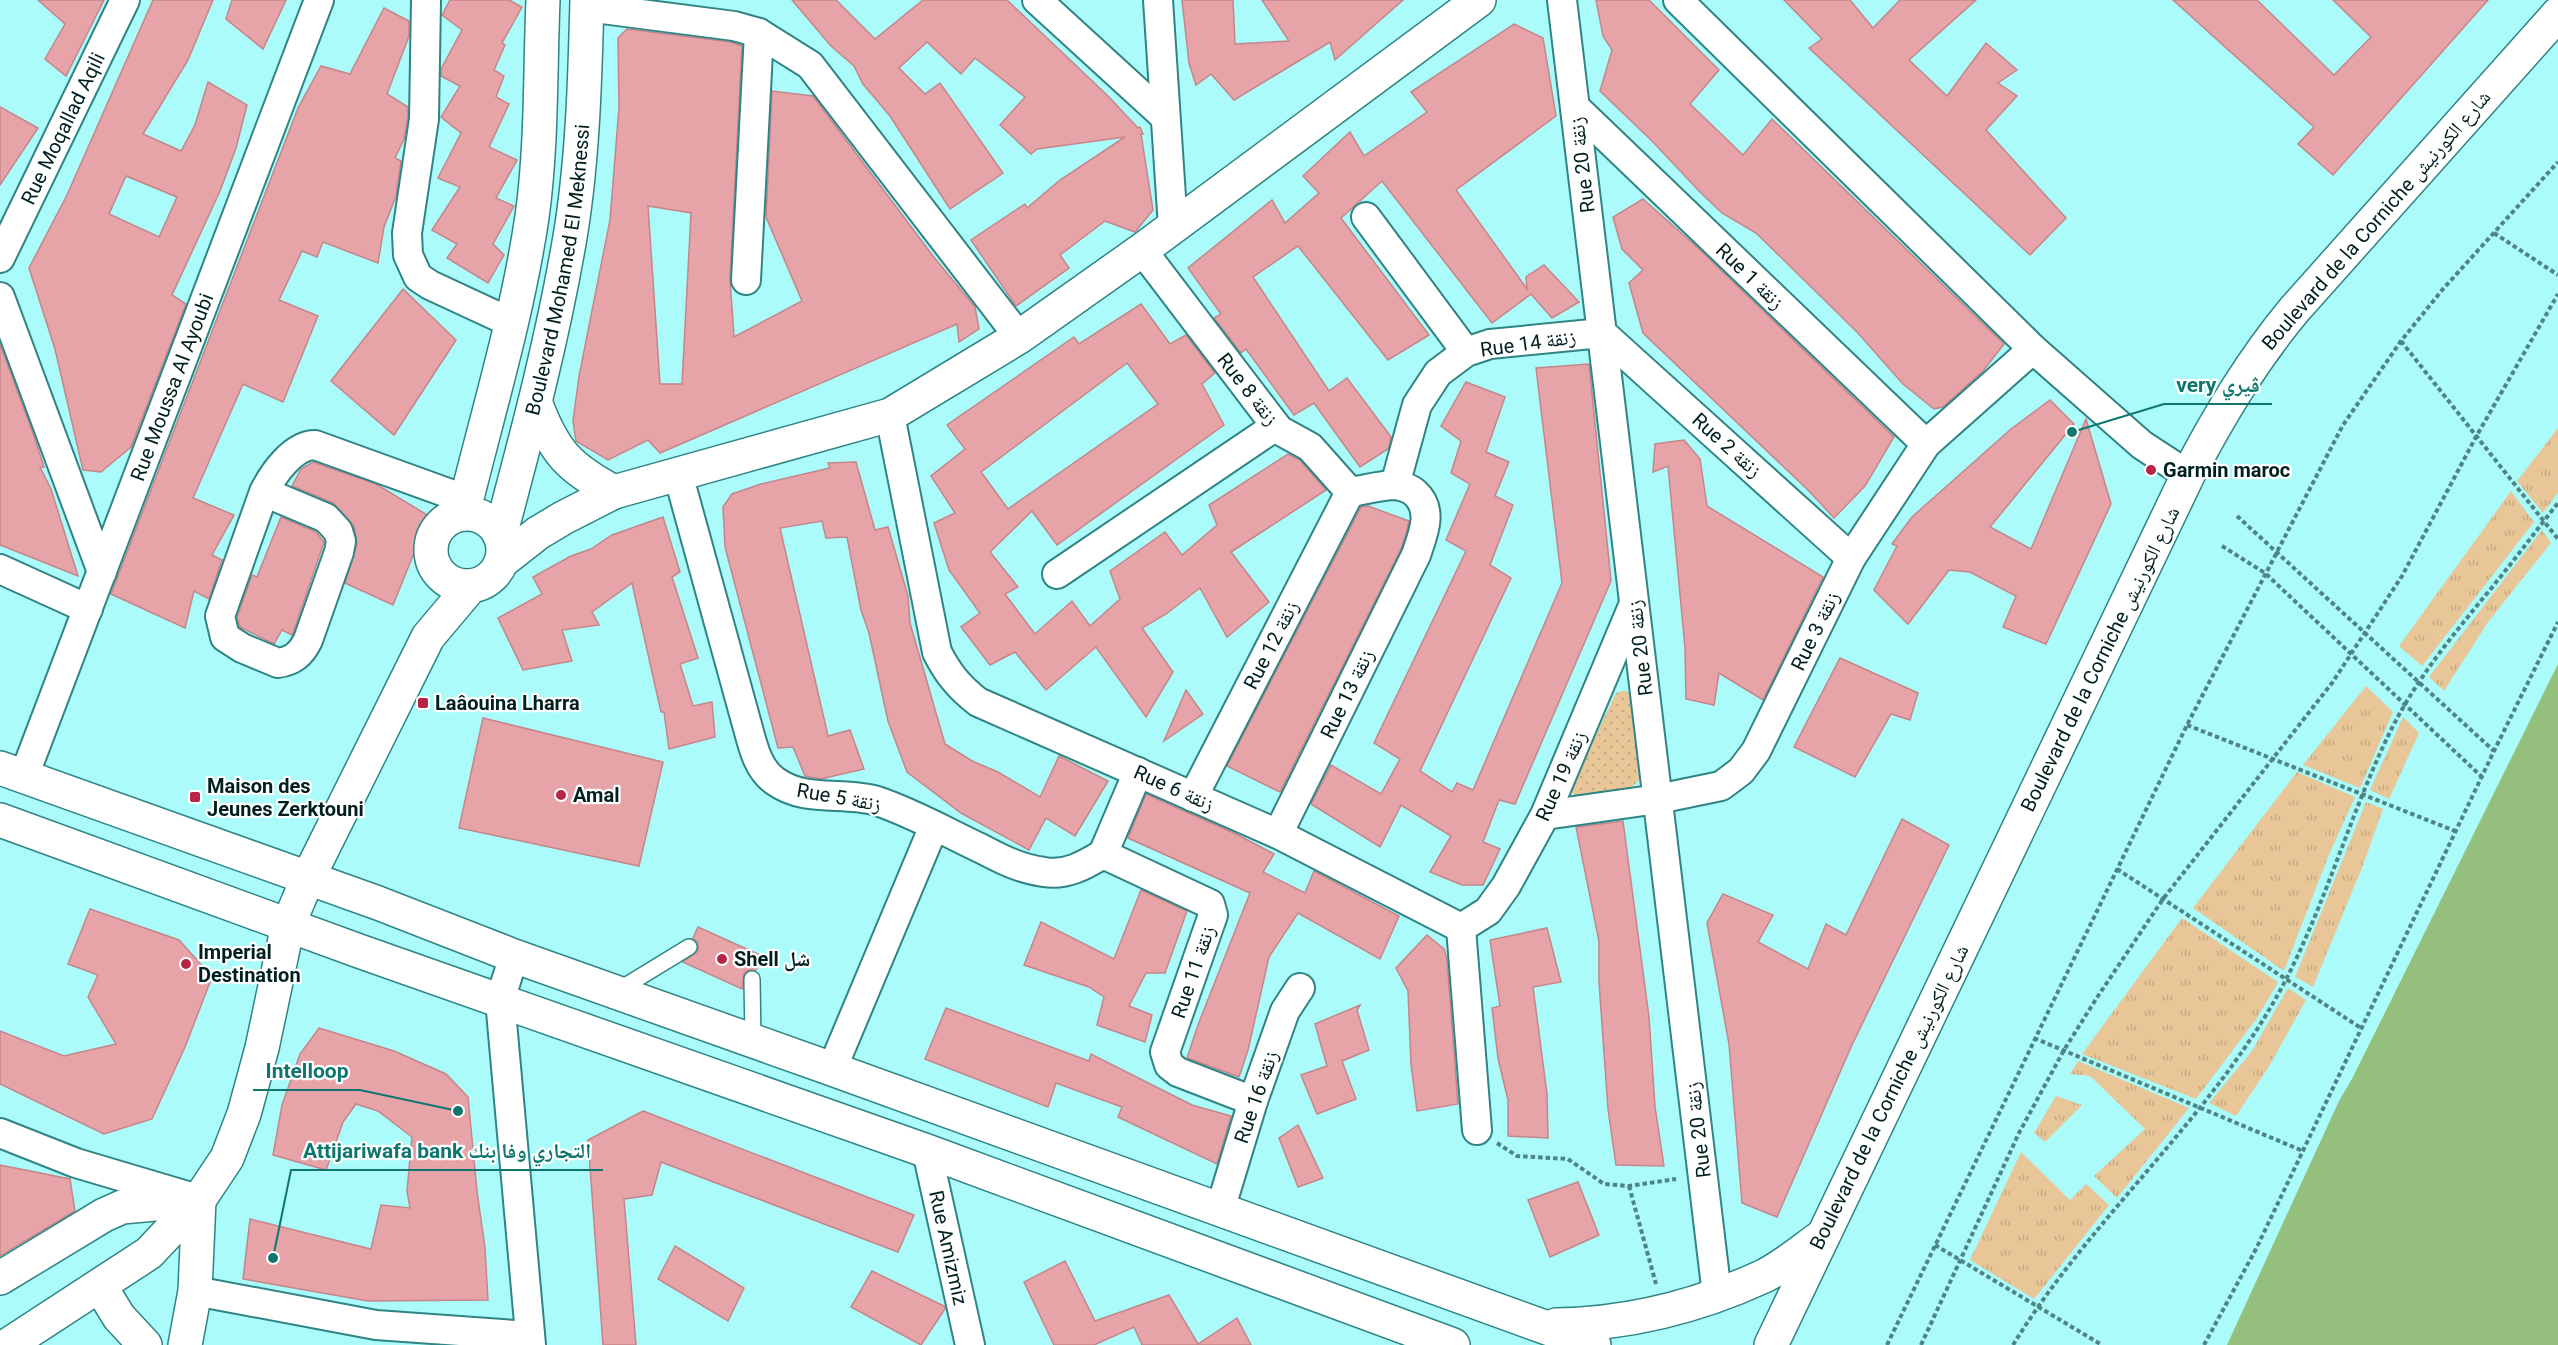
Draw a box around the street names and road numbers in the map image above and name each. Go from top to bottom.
street label: Rue Moqallad Aqili [16,48,110,208]
street label: Boulevard de la Corniche شارع الكورنيش [2257,85,2496,356]
street label: Rue 20 زنقة [1564,116,1600,214]
street label: Boulevard Mohamed El Meknessi [520,123,594,418]
street label: Rue 1 زنقة [1711,238,1789,314]
street label: Rue Moussa Al Ayoubi [125,290,218,484]
street label: Rue 14 زنقة [1479,324,1577,362]
street label: Rue 8 زنقة [1212,348,1284,430]
street label: Rue 2 زنقة [1687,408,1767,482]
street label: Boulevard de la Corniche شارع الكورنيش [2015,503,2185,816]
street label: Rue 3 زنقة [1786,587,1844,675]
street label: Rue 12 زنقة [1238,597,1304,693]
street label: Rue 20 زنقة [1622,599,1658,697]
street label: Rue 13 زنقة [1315,645,1379,743]
street label: Rue 19 زنقة [1530,727,1592,825]
street label: Rue 6 زنقة [1130,760,1218,816]
street label: Rue 5 زنقة [795,778,883,816]
street label: Rue 11 زنقة [1166,923,1220,1021]
street label: Boulevard de la Corniche شارع الكورنيش [1804,941,1974,1254]
street label: Rue 16 زنقة [1229,1048,1283,1146]
street label: Rue 20 زنقة [1680,1081,1716,1179]
street label: Rue Amizmiz [924,1188,973,1307]

